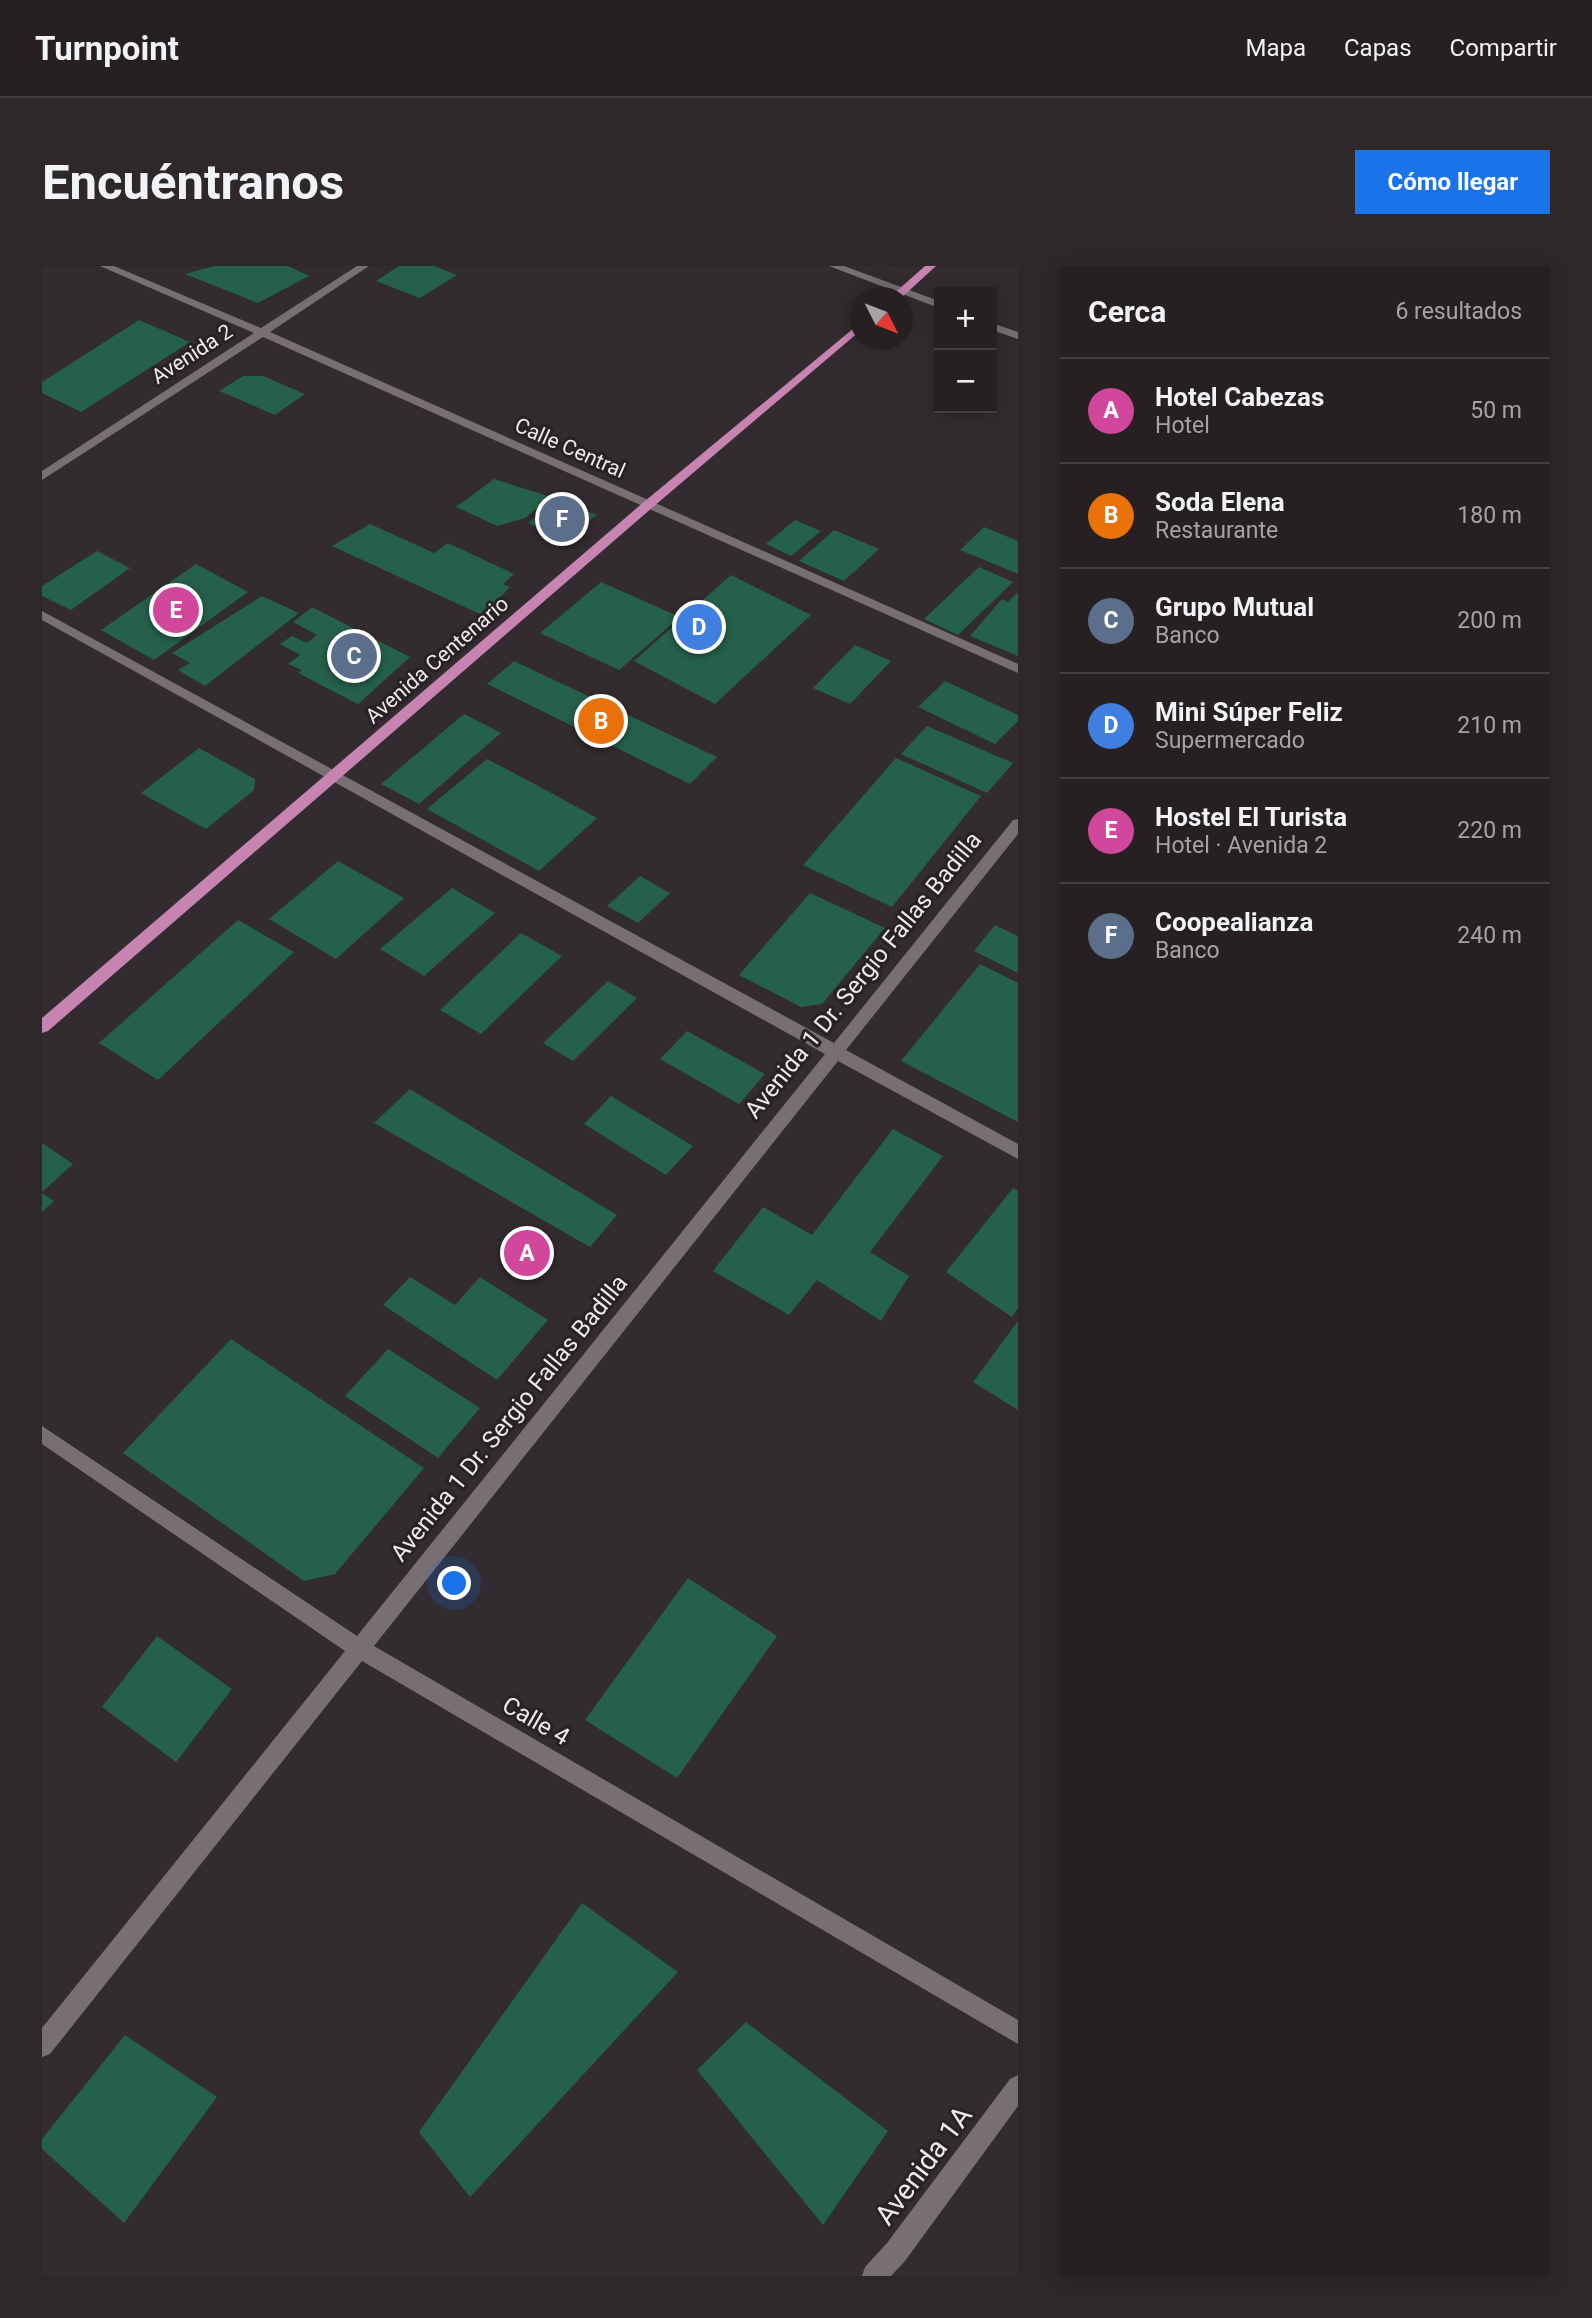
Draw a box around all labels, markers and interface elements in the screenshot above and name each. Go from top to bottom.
text: Turnpoint [35,29,179,68]
text: Mapa [1245,34,1306,62]
text: Capas [1344,34,1412,62]
text: Compartir [1450,34,1557,62]
button: Cómo llegar [1355,150,1550,214]
text: Encuéntranos [42,154,344,211]
north arrow [850,287,913,350]
map controls [934,287,997,413]
button: + [934,287,997,350]
text: Cerca [1088,294,1166,329]
text: 6 resultados [1395,298,1522,325]
street label: Avenida 2 [147,319,237,389]
button: − [934,350,997,413]
text: Hotel Cabezas [1155,382,1324,412]
text: A [1103,397,1119,424]
text: 50 m [1470,397,1522,424]
text: Hotel [1155,412,1210,439]
street label: Calle Central [511,413,629,483]
text: Soda Elena [1155,487,1285,517]
pin: F [539,493,585,545]
text: B [1104,502,1118,529]
text: 180 m [1457,502,1522,529]
text: Restaurante [1155,517,1278,544]
pin: E [153,584,199,636]
street label: Avenida Centenario [361,592,513,728]
text: Grupo Mutual [1155,592,1314,622]
pin: D [676,601,722,653]
text: C [1103,607,1119,634]
text: 200 m [1457,607,1522,634]
text: Banco [1155,622,1220,649]
pin: C [331,630,377,682]
pin: B [578,695,624,747]
text: Mini Súper Feliz [1155,697,1343,727]
text: D [1104,712,1118,739]
text: 210 m [1457,712,1522,739]
text: Supermercado [1155,727,1305,754]
text: Hostel El Turista [1155,802,1347,832]
text: E [1105,817,1117,844]
text: 220 m [1457,817,1522,844]
street label: Avenida 1 Dr. Sergio Fallas Badilla [739,826,987,1124]
text: Hotel · Avenida 2 [1155,832,1327,859]
text: Coopealianza [1155,907,1313,937]
text: F [1105,922,1117,949]
text: 240 m [1457,922,1522,949]
text: Banco [1155,937,1220,964]
pin: A [504,1227,550,1279]
street label: Avenida 1 Dr. Sergio Fallas Badilla [385,1269,633,1567]
your location [437,1566,471,1600]
street label: Calle 4 [498,1691,574,1751]
street label: Avenida 1A [868,2099,979,2231]

